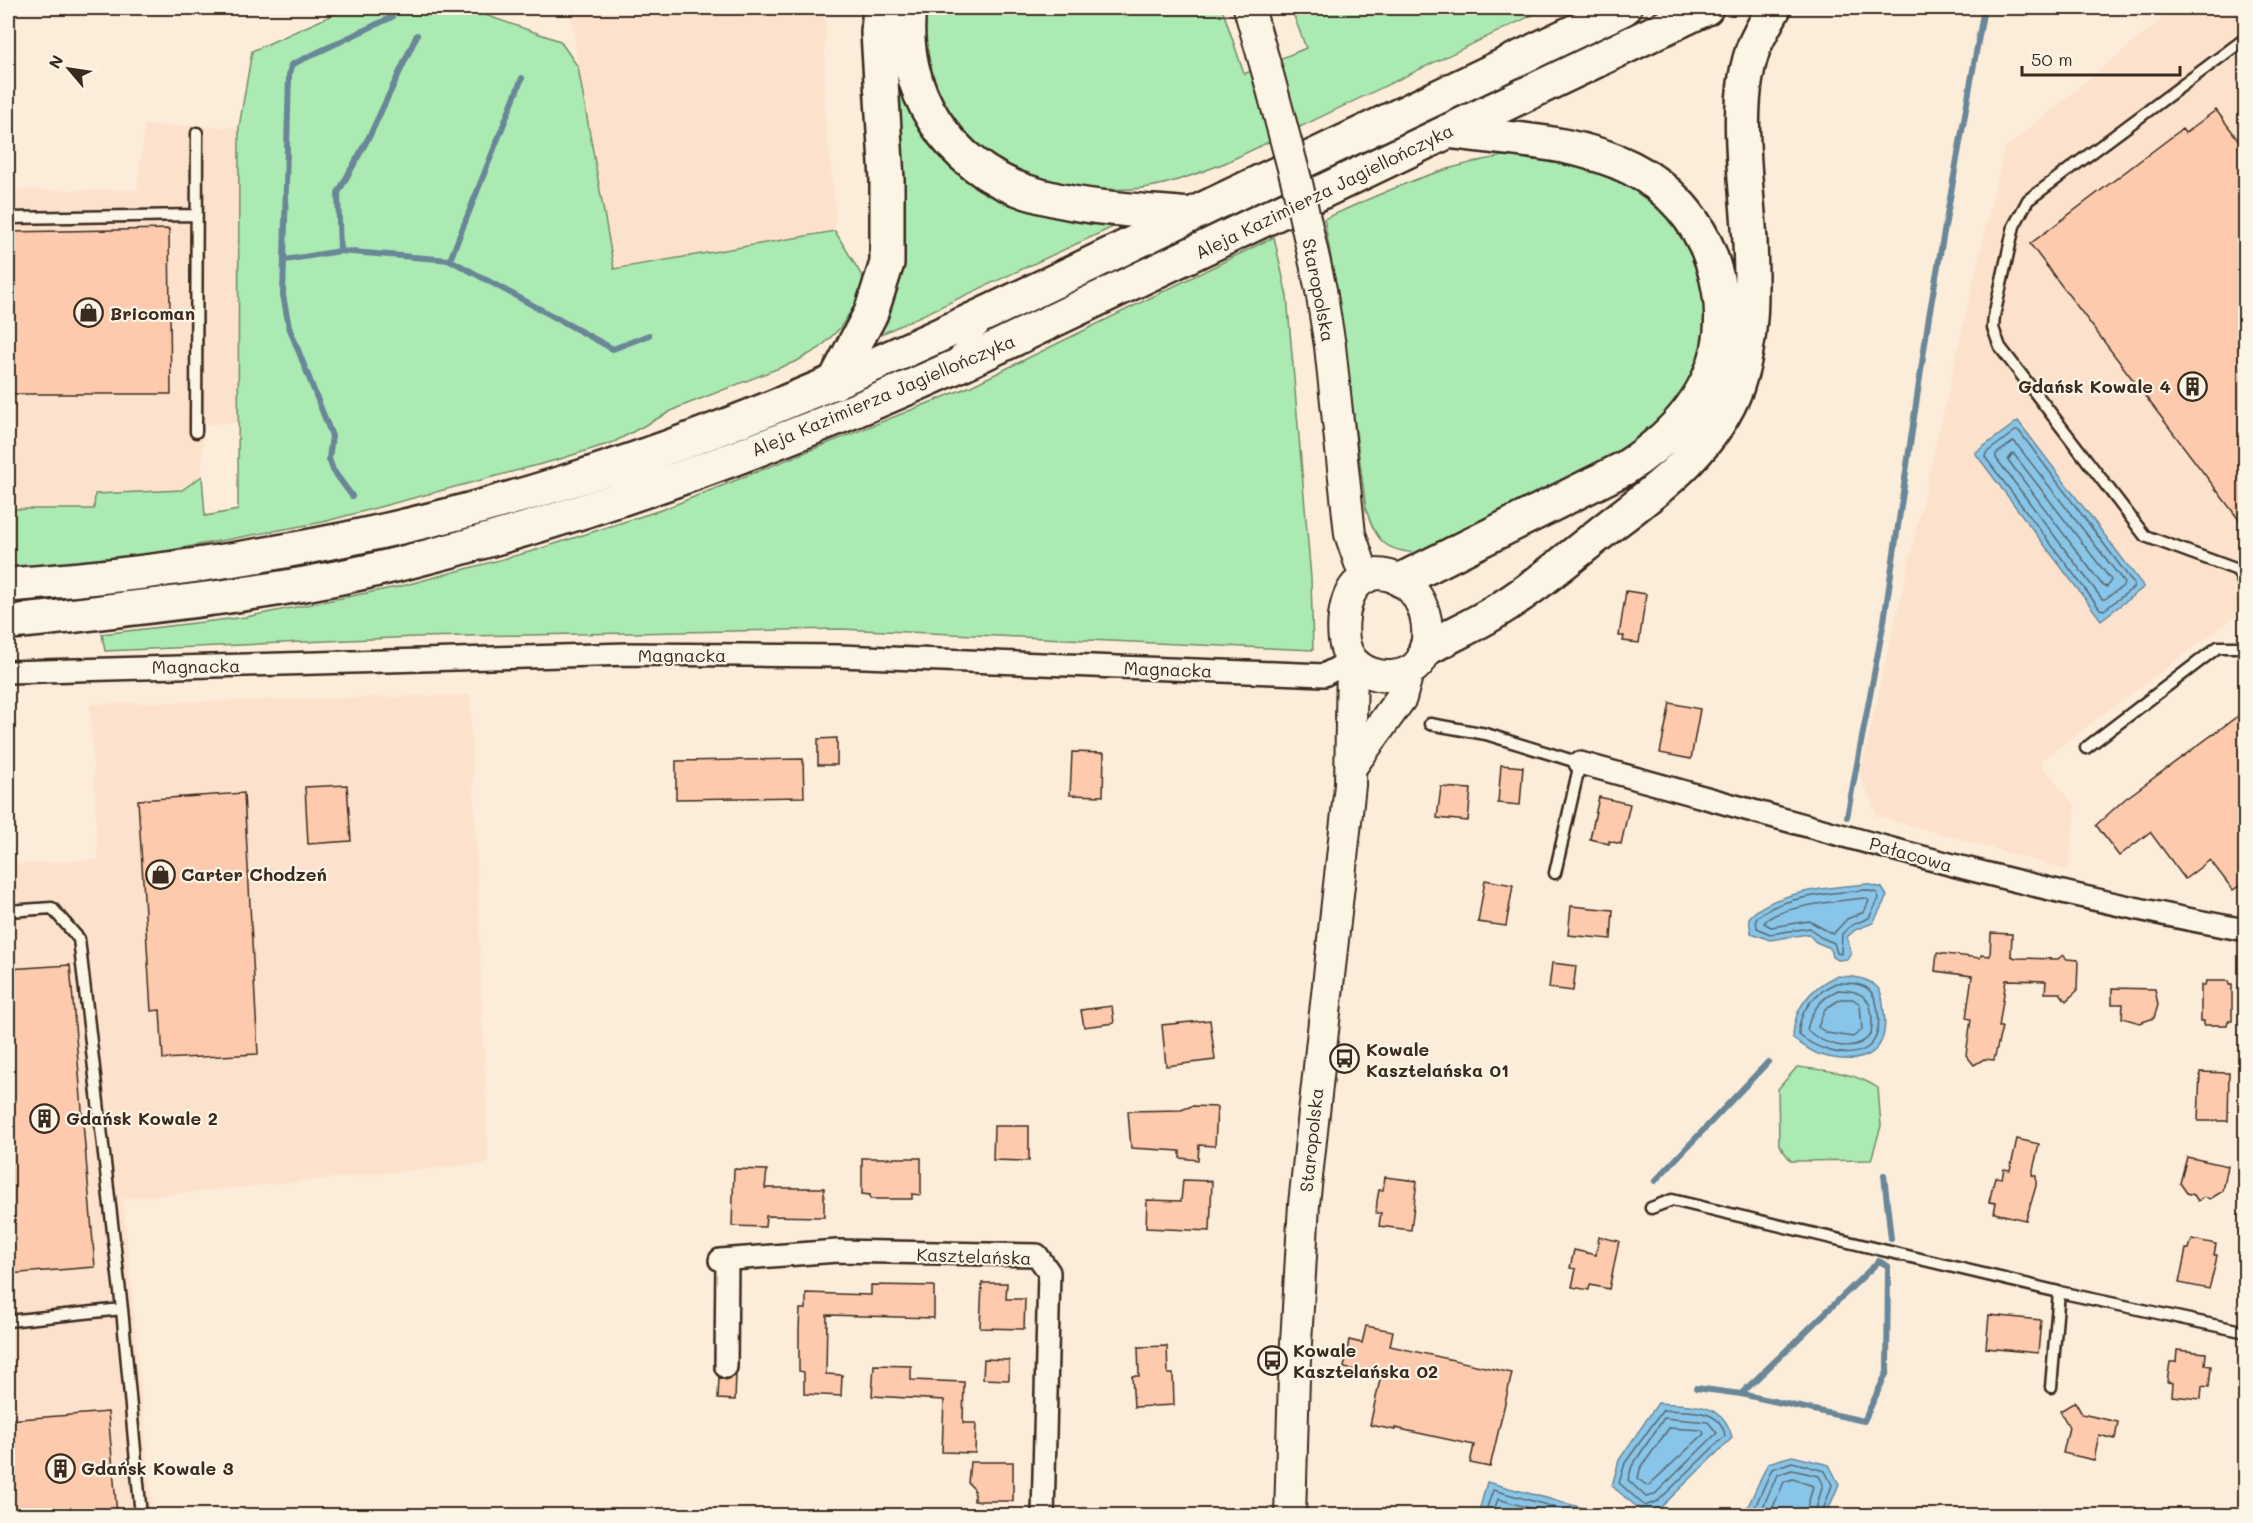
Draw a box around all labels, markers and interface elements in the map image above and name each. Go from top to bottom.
north arrow [39,39,99,99]
scale bar [2022,39,2180,77]
text: 50 m [2031,47,2073,71]
text: N [43,51,68,72]
street label: Aleja Kazimierza Jagiellończyka [1191,118,1457,264]
street label: Staropolska [1297,236,1341,344]
shop icon: Bricoman [73,297,105,329]
place label: Bricoman [110,301,195,325]
street label: Aleja Kazimierza Jagiellończyka [747,328,1019,462]
building icon: Gdańsk Kowale 4 [2176,370,2208,402]
place label: Gdańsk Kowale 4 [2018,374,2171,398]
street label: Magnacka [638,643,726,667]
street label: Magnacka [152,653,240,679]
street label: Magnacka [1123,655,1213,683]
street label: Pałacowa [1867,831,1955,877]
shop icon: Carter Chodzeń [144,858,176,890]
place label: Carter Chodzeń [181,862,327,886]
place label: Kowale Kasztelańska 01 [1366,1037,1509,1082]
bus stop icon: Kowale Kasztelańska 01 [1329,1043,1361,1075]
street label: Staropolska [1294,1087,1328,1193]
building icon: Gdańsk Kowale 2 [29,1102,61,1134]
place label: Gdańsk Kowale 2 [66,1106,218,1130]
street label: Kasztelańska [916,1242,1032,1270]
place label: Kowale Kasztelańska 02 [1293,1338,1438,1383]
bus stop icon: Kowale Kasztelańska 02 [1256,1344,1288,1376]
building icon: Gdańsk Kowale 3 [44,1452,76,1484]
place label: Gdańsk Kowale 3 [81,1456,234,1480]

